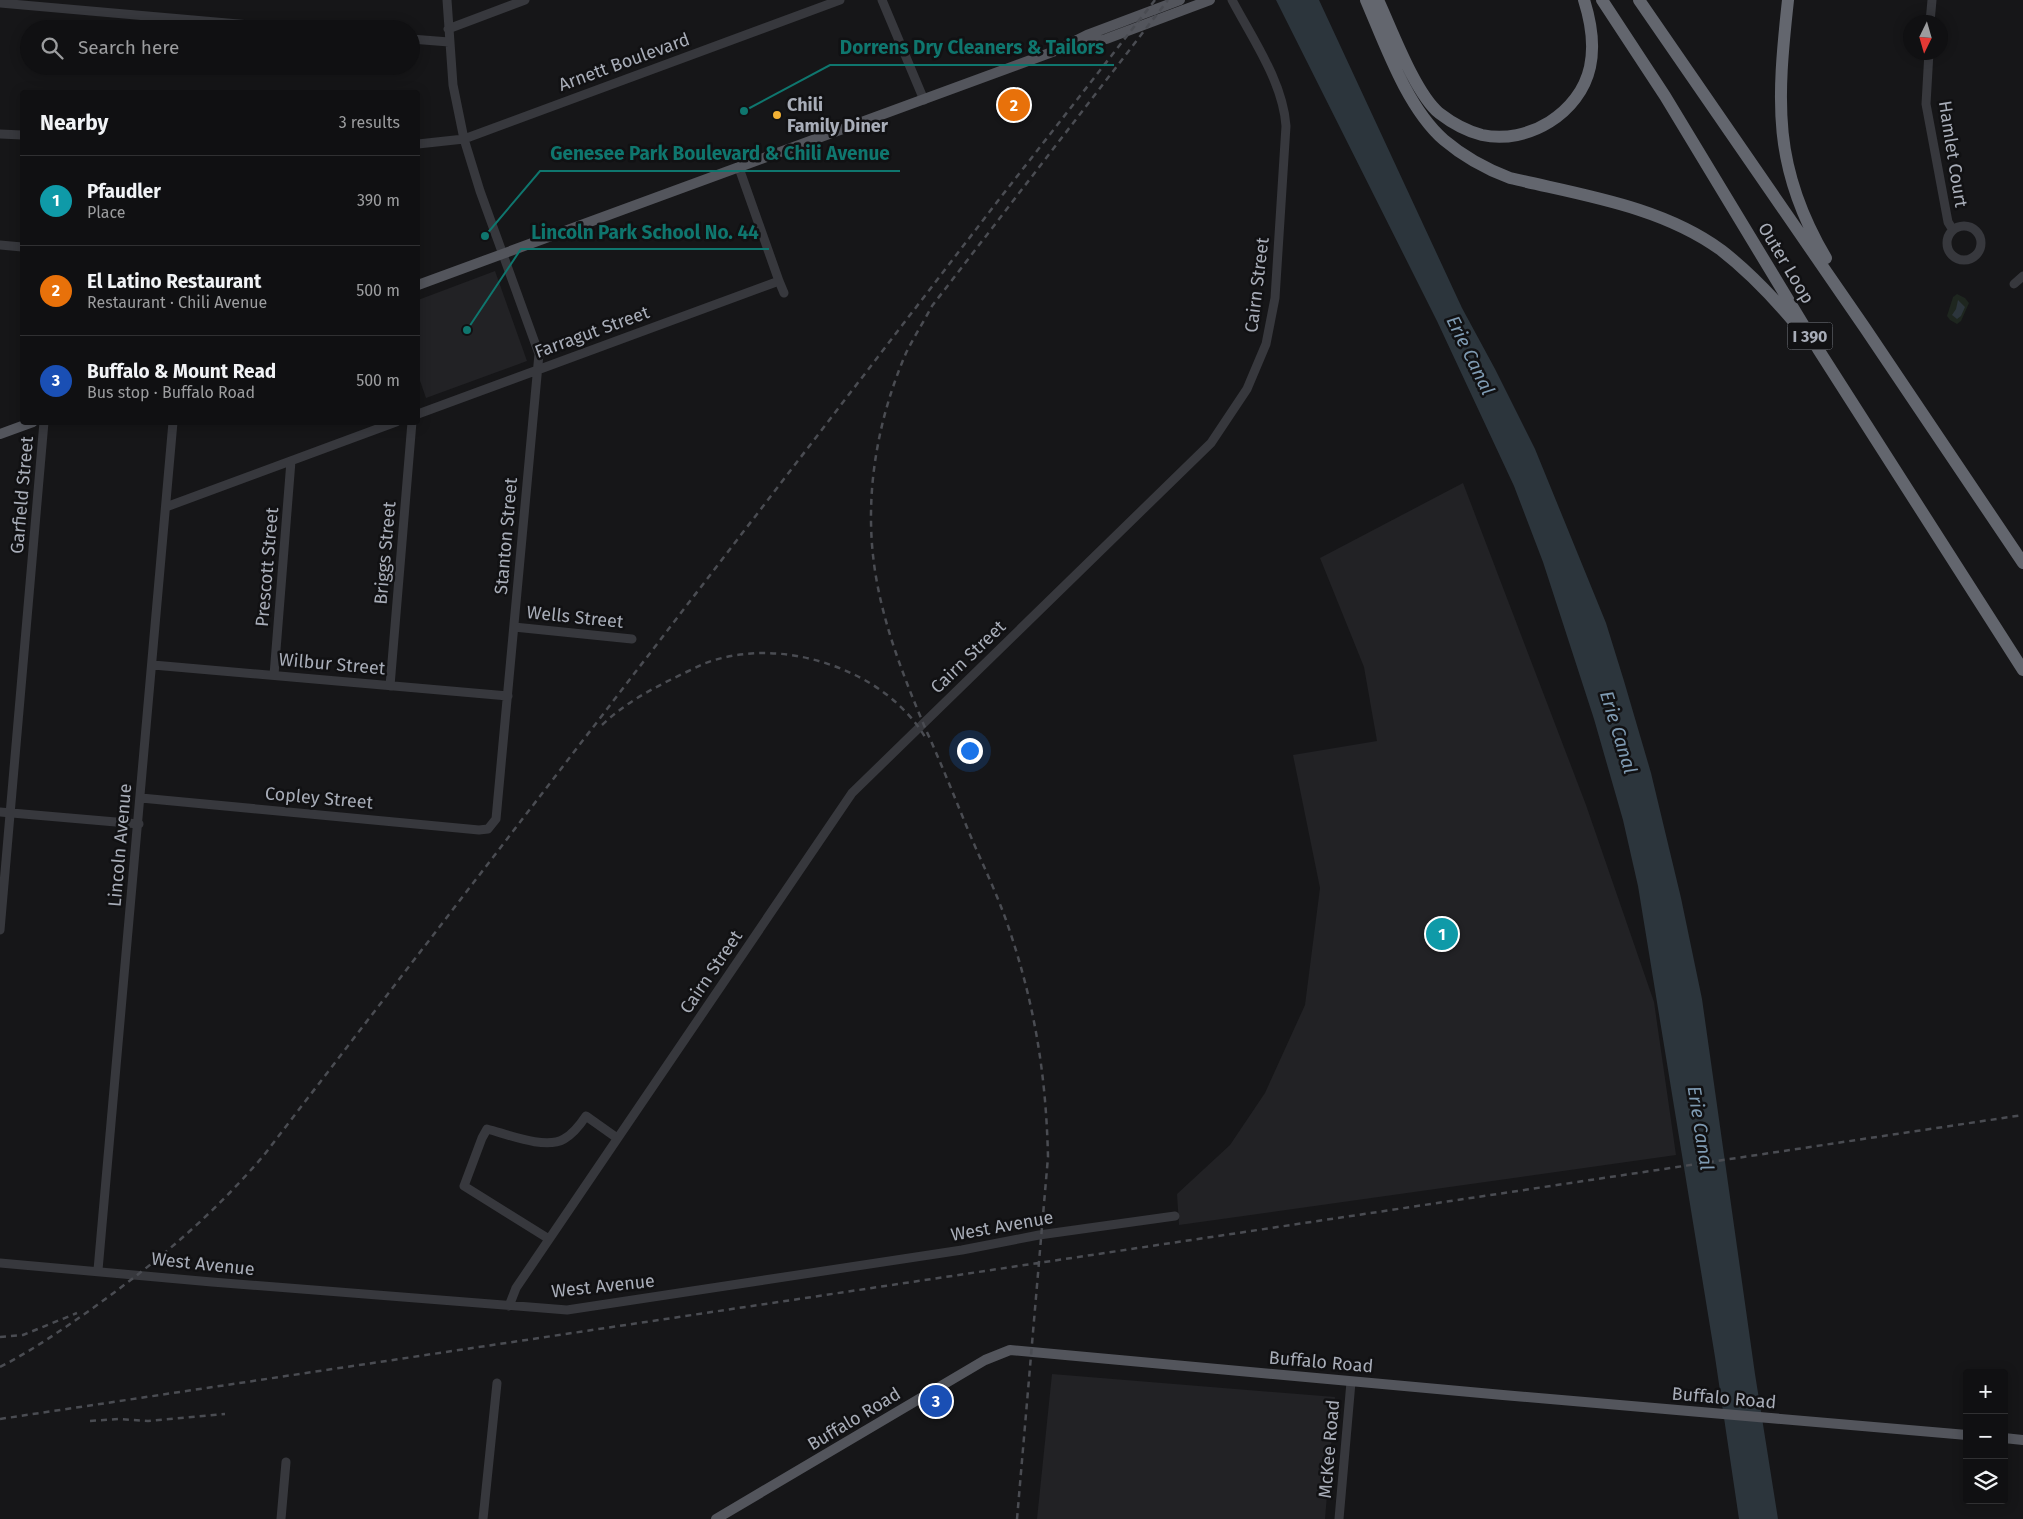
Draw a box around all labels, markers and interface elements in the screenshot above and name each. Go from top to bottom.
north arrow [1903,15,1948,60]
search box [20,20,420,75]
street label: Arnett Boulevard [556,28,692,96]
callout: Dorrens Dry Cleaners & Tailors [830,31,1114,65]
icon: search [38,34,66,62]
text: Search here [78,36,179,59]
text: Dorrens Dry Cleaners & Tailors [840,36,1104,59]
pin: 2 [998,86,1030,124]
place label: Chili Family Diner [787,94,889,137]
street label: Hamlet Court [1934,99,1972,209]
marker: Chili Family Diner [771,109,783,121]
text: Nearby [40,110,108,136]
text: 3 results [339,113,400,132]
callout: Genesee Park Boulevard & Chili Avenue [540,137,900,171]
text: Genesee Park Boulevard & Chili Avenue [550,142,890,165]
text: Pfaudler [87,180,161,203]
text: 1 [52,191,60,210]
text: 390 m [357,191,400,210]
text: Place [87,203,126,222]
callout: Lincoln Park School No. 44 [521,215,769,249]
street label: Outer Loop [1753,218,1819,308]
text: Lincoln Park School No. 44 [531,221,759,244]
street label: Cairn Street [1240,236,1274,334]
text: El Latino Restaurant [87,270,261,293]
text: 2 [52,281,60,300]
text: 500 m [356,281,400,300]
text: Restaurant · Chili Avenue [87,293,267,312]
street label: Farragut Street [532,301,653,363]
water label: Erie Canal [1441,312,1500,399]
road number: I 390 [1788,322,1832,350]
text: Buffalo & Mount Read [87,360,276,383]
text: 3 [52,371,60,390]
text: 500 m [356,371,400,390]
text: Bus stop · Buffalo Road [87,383,255,402]
street label: Garfield Street [6,435,38,555]
street label: Stanton Street [490,476,522,595]
street label: Briggs Street [370,500,401,606]
street label: Prescott Street [251,506,283,628]
street label: Wells Street [526,601,625,633]
street label: Cairn Street [926,615,1010,698]
street label: Wilbur Street [278,648,387,680]
water label: Erie Canal [1595,688,1642,776]
your location [957,738,983,764]
street label: Lincoln Avenue [104,782,136,908]
street label: Copley Street [264,782,374,814]
pin: 1 [1426,915,1458,953]
street label: Cairn Street [675,926,747,1018]
water label: Erie Canal [1682,1084,1719,1172]
street label: West Avenue [949,1206,1055,1246]
street label: West Avenue [150,1248,256,1280]
street label: West Avenue [550,1270,656,1302]
street label: Buffalo Road [1268,1346,1374,1378]
map controls [1963,1369,2008,1504]
button: + [1963,1369,2008,1414]
pin: 3 [920,1382,952,1420]
street label: Buffalo Road [1671,1382,1777,1414]
street label: Buffalo Road [803,1383,905,1455]
street label: McKee Road [1314,1399,1344,1499]
button: − [1963,1414,2008,1459]
button: layers [1963,1459,2008,1504]

